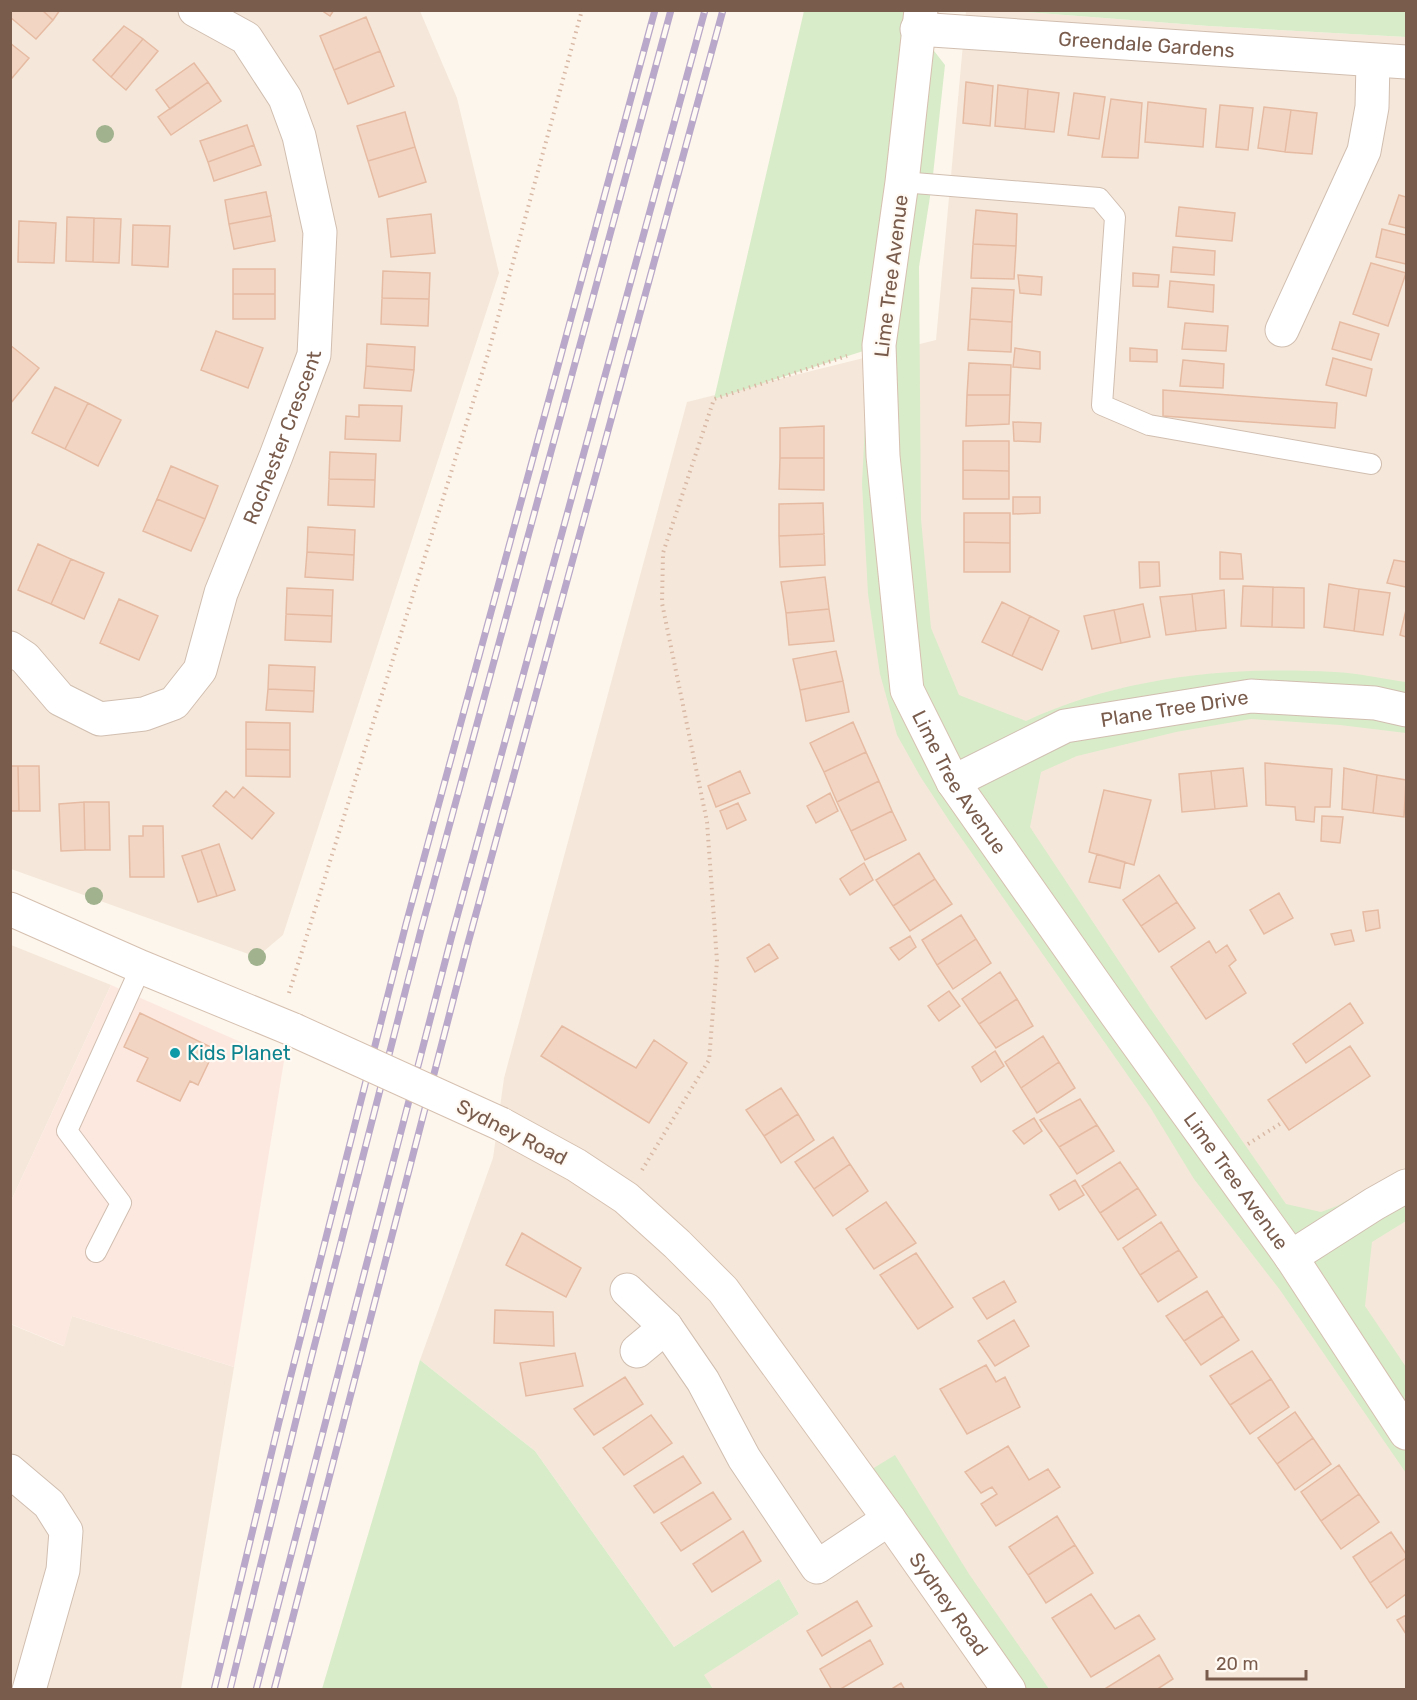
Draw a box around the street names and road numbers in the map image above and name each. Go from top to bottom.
street label: Greendale Gardens [1057,27,1236,62]
street label: Lime Tree Avenue [869,193,913,359]
street label: Rochester Crescent [238,350,326,528]
street label: Plane Tree Drive [1099,685,1250,732]
street label: Lime Tree Avenue [907,706,1012,858]
street label: Sydney Road [453,1094,571,1170]
street label: Lime Tree Avenue [1179,1107,1294,1254]
street label: Sydney Road [904,1548,993,1661]

